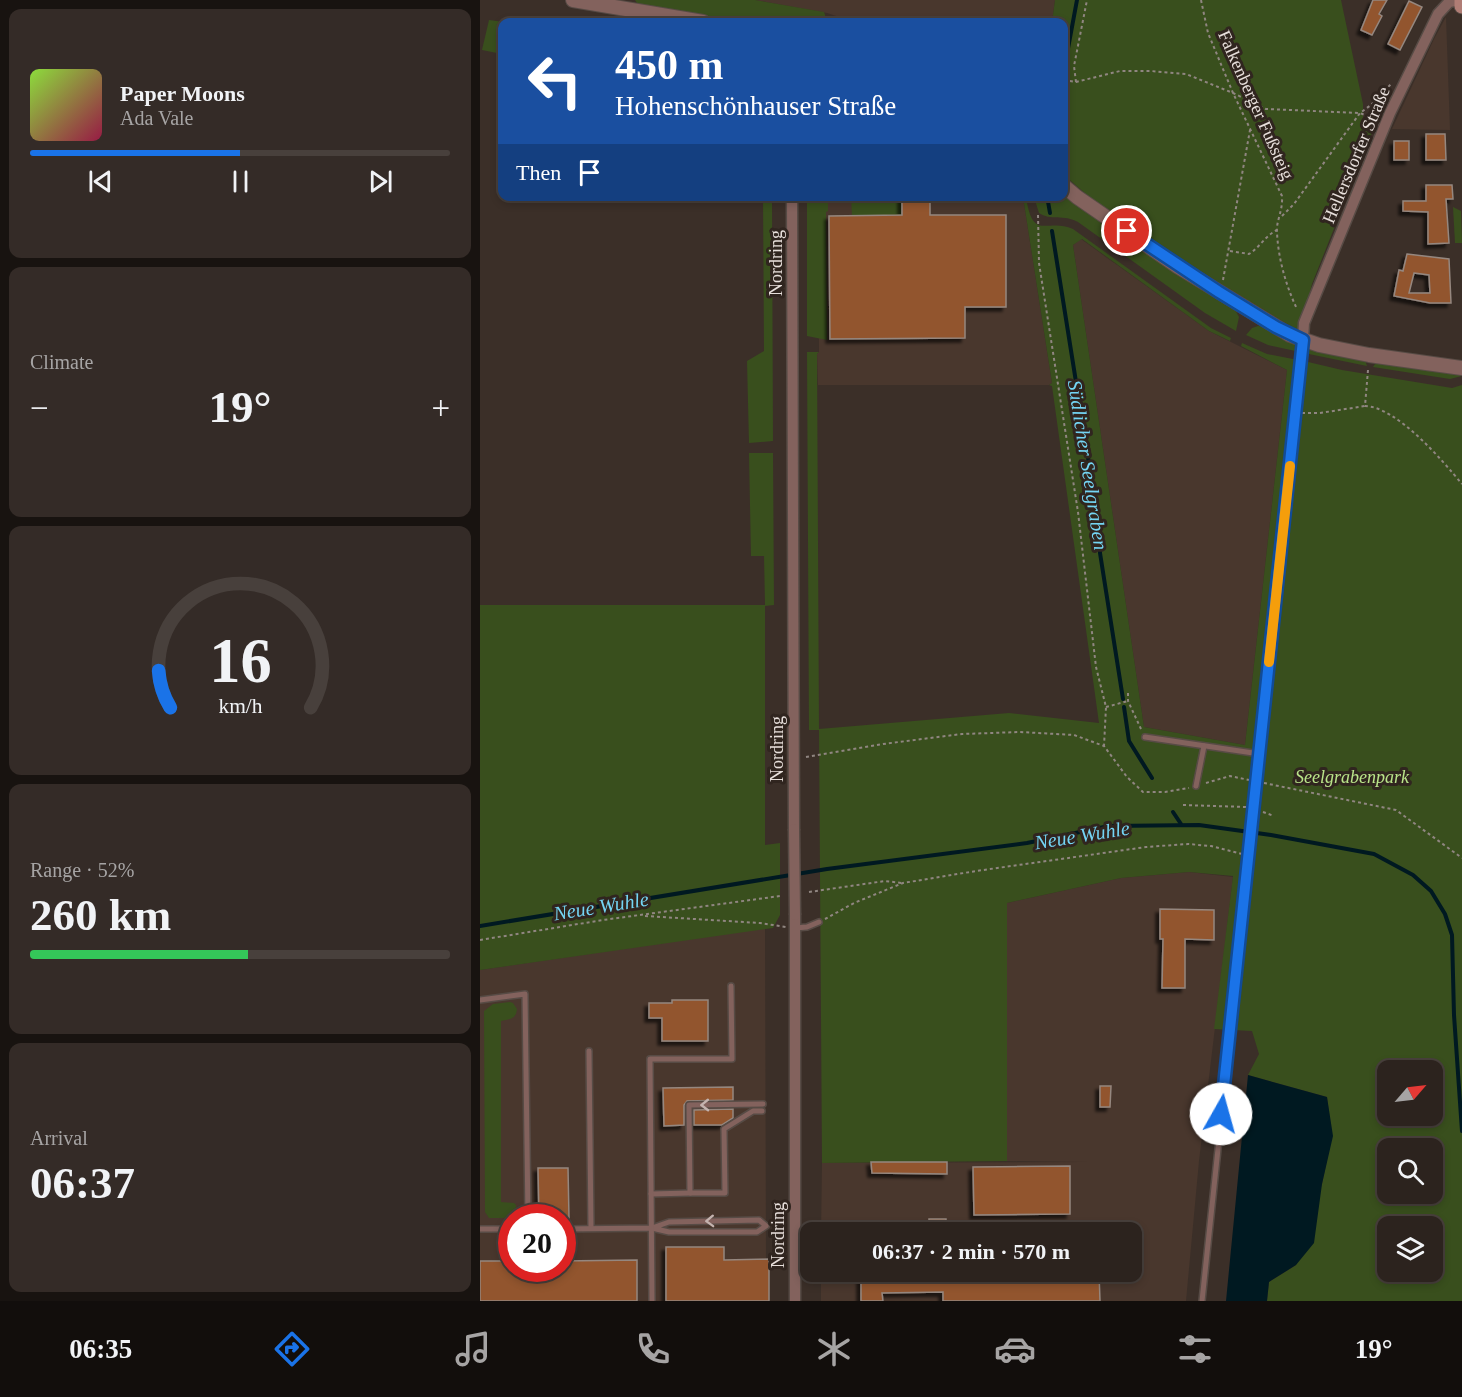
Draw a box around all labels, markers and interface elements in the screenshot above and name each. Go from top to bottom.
street label: Falkenberger Fußsteig [1214,27,1298,183]
icon: left [516,42,594,120]
text: 450 m [615,42,724,88]
text: Paper Moons [120,81,245,106]
street label: Hellersdorfer Straße [1318,84,1394,226]
text: Hohenschönhauser Straße [615,91,896,121]
text: Ada Vale [120,107,194,129]
icon: arrive [573,156,606,189]
text: Then [516,160,561,185]
icon: previous [84,165,117,198]
icon: pause [224,165,257,198]
icon: next [364,165,397,198]
pin [1101,205,1152,256]
icon: arrive [1110,214,1143,247]
street label: Nordring [766,230,786,296]
text: Climate [30,351,93,373]
water label: Südlicher Seelgraben [1063,379,1112,552]
text: 19° [209,382,272,432]
text: − [30,390,49,426]
text: + [431,390,450,426]
text: 16 [209,626,271,695]
text: km/h [218,694,262,718]
street label: Nordring [767,716,787,782]
park label: Seelgrabenpark [1295,767,1410,787]
water label: Neue Wuhle [1032,817,1131,854]
text: Range · 52% [30,859,134,881]
water label: Neue Wuhle [551,888,650,925]
text: 260 km [30,890,171,940]
north arrow [1377,1060,1443,1126]
map controls [1377,1060,1443,1282]
position arrow [1189,1082,1253,1146]
one-way arrow [700,1099,709,1111]
text: Arrival [30,1127,88,1149]
button: search [1377,1138,1443,1204]
text: 06:37 [30,1158,135,1208]
street label: Nordring [768,1202,788,1268]
speed limit sign: 20 [498,1204,576,1282]
one-way arrow [705,1215,714,1227]
button: layers [1377,1216,1443,1282]
text: 06:37 · 2 min · 570 m [872,1239,1070,1264]
icon: directions [271,1328,313,1370]
icon: music [452,1328,494,1370]
icon: phone [632,1328,674,1370]
icon: climate [813,1328,855,1370]
icon: car [994,1328,1036,1370]
icon: filters [1174,1328,1216,1370]
text: 06:35 [69,1334,132,1364]
text: 19° [1355,1334,1393,1364]

